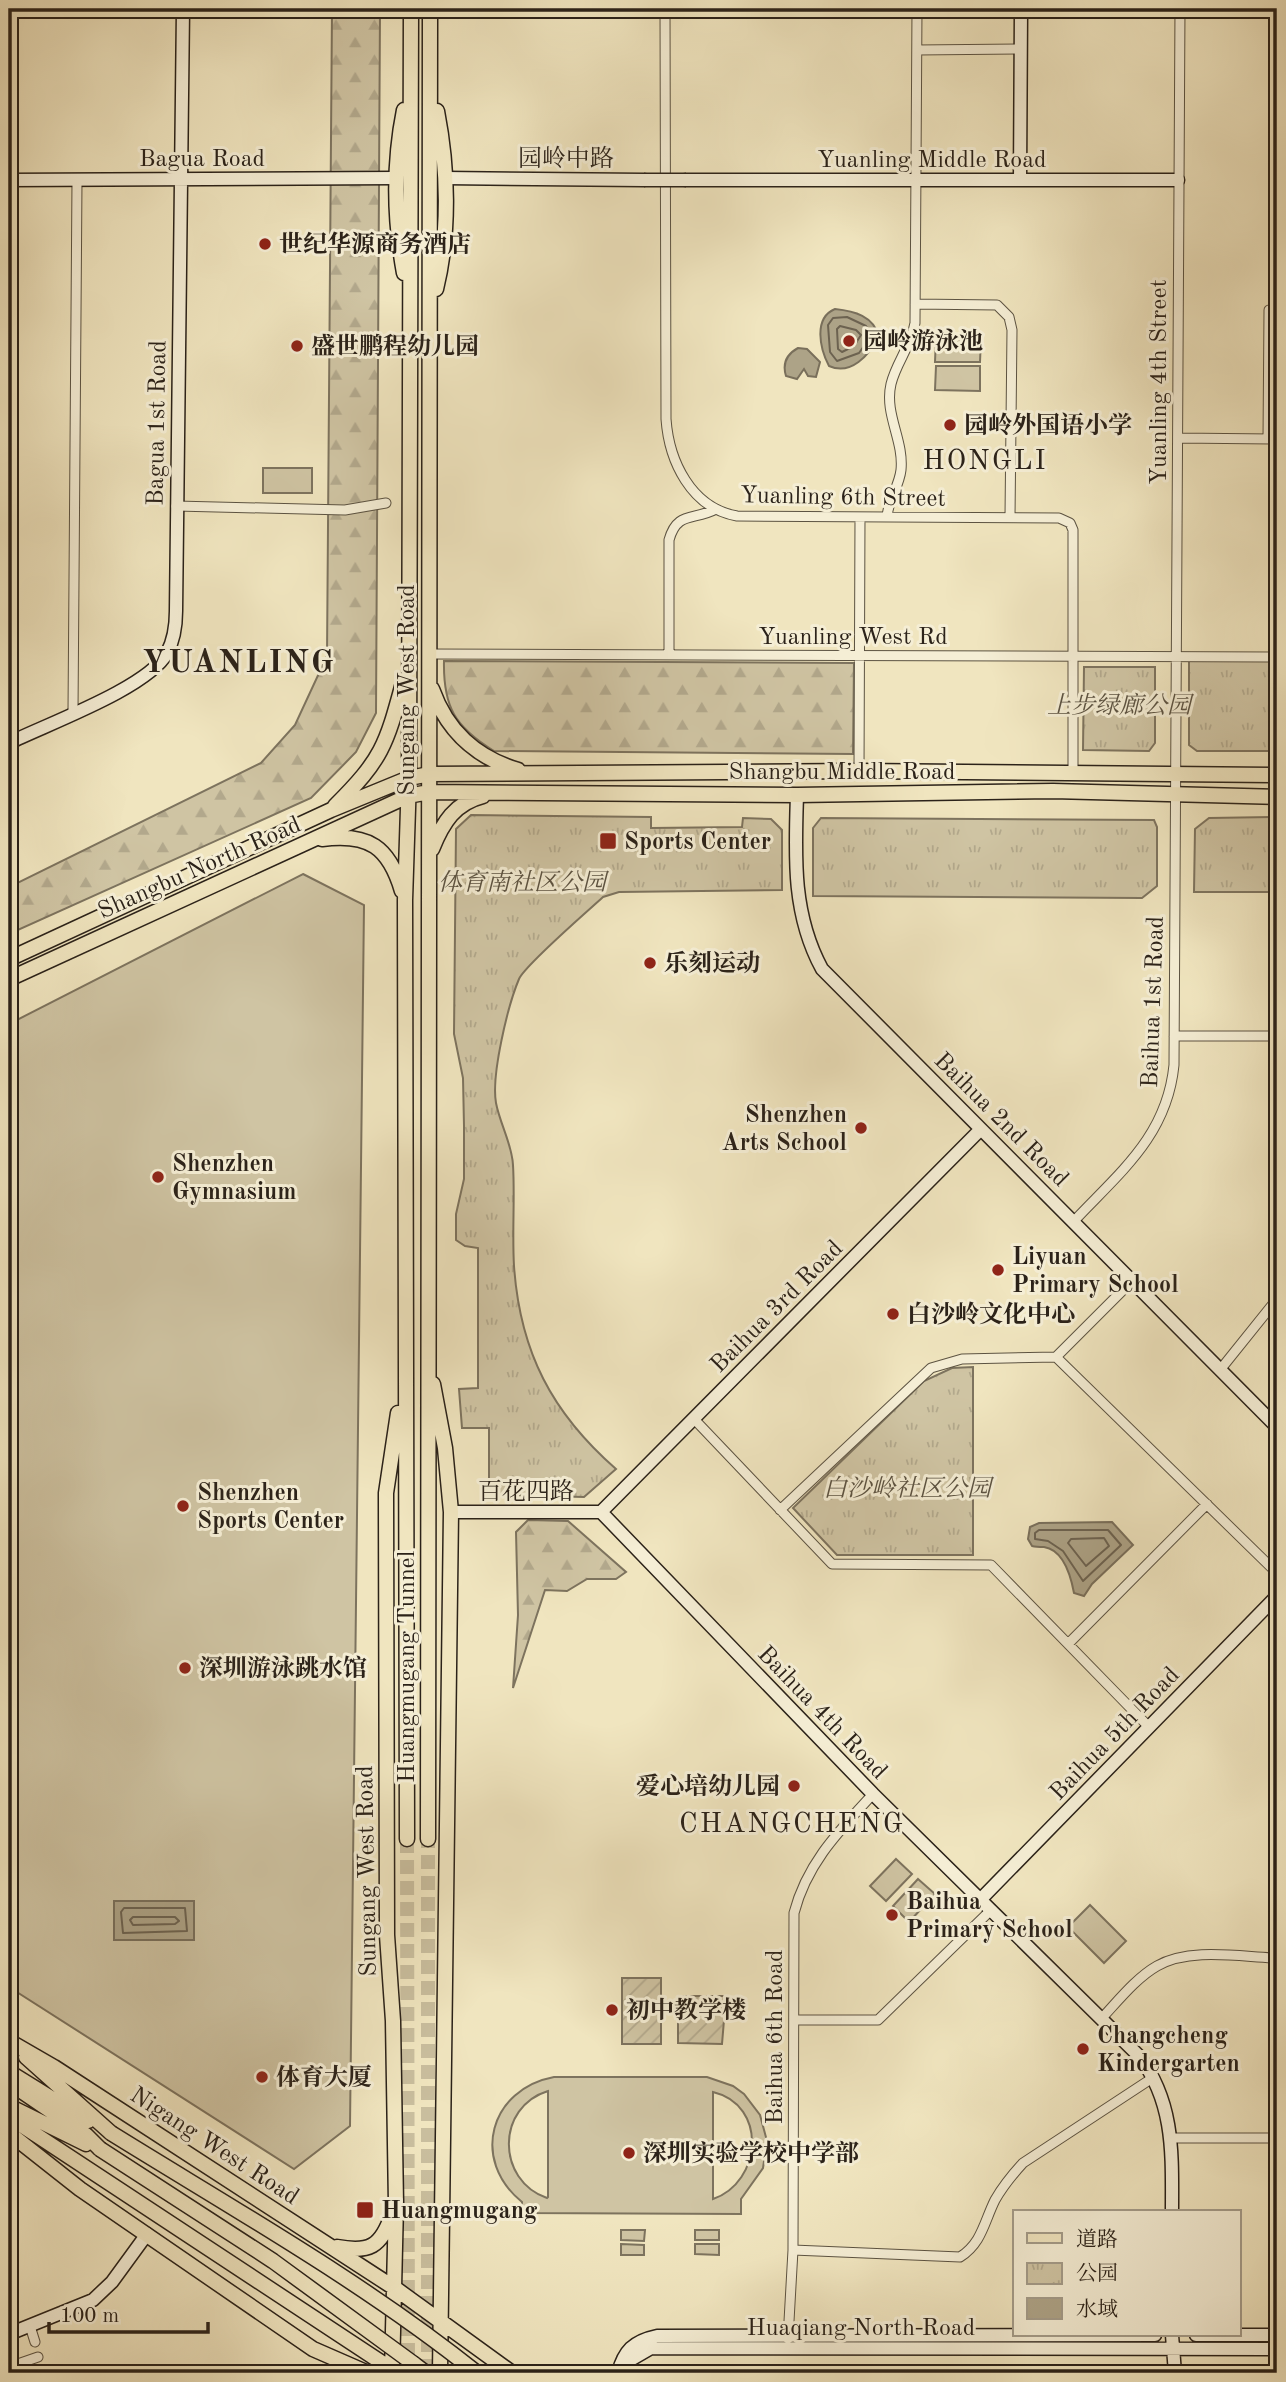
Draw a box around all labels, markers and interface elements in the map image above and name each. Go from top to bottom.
street label: 园岭中路 [518,145,614,172]
street label: Bagua Road [139,148,265,172]
street label: Yuanling Middle Road [817,149,1047,173]
place label: 世纪华源商务酒店 [279,231,471,258]
marker: 世纪华源商务酒店 [257,236,273,252]
street label: Yuanling 4th Street [1148,279,1172,485]
place label: 园岭游泳池 [863,328,983,355]
place label: 盛世鹏程幼儿园 [311,333,479,360]
marker: 园岭游泳池 [841,333,857,349]
marker: 盛世鹏程幼儿园 [289,338,305,354]
street label: Bagua 1st Road [145,340,171,506]
place label: 园岭外国语小学 [964,412,1132,439]
marker: 园岭外国语小学 [942,417,958,433]
district label: HONGLI [922,448,1048,476]
street label: Yuanling 6th Street [740,484,946,512]
street label: Sungang West Road [396,584,420,796]
street label: Yuanling West Rd [758,626,948,650]
district label: YUANLING [142,648,336,680]
park label: 上步绿廊公园 [1047,692,1195,719]
street label: Shangbu Middle Road [729,761,955,785]
street label: Shangbu North Road [95,813,305,924]
marker: Sports Center [598,831,618,851]
place label: Sports Center [624,831,771,855]
park label: 体育南社区公园 [438,869,610,896]
street label: Baihua 1st Road [1139,916,1169,1089]
place label: 乐刻运动 [664,950,760,977]
marker: 乐刻运动 [642,955,658,971]
street label: Baihua 2nd Road [929,1049,1072,1192]
place label: Shenzhen Arts School [722,1104,847,1156]
marker: Shenzhen Arts School [853,1120,869,1136]
place label: Shenzhen Gymnasium [172,1153,296,1205]
marker: Shenzhen Gymnasium [150,1169,166,1185]
street label: Baihua 3rd Road [707,1237,848,1378]
place label: Liyuan Primary School [1012,1246,1179,1298]
marker: Liyuan Primary School [990,1262,1006,1278]
place label: 白沙岭文化中心 [907,1301,1075,1328]
marker: 白沙岭文化中心 [885,1306,901,1322]
park label: 白沙岭社区公园 [823,1475,995,1502]
street label: 百花四路 [478,1478,574,1505]
place label: Shenzhen Sports Center [197,1482,344,1534]
marker: Shenzhen Sports Center [175,1498,191,1514]
street label: Huangmugang Tunnel [396,1551,420,1783]
street label: Baihua 4th Road [752,1642,891,1785]
place label: 深圳游泳跳水馆 [199,1655,367,1682]
marker: 深圳游泳跳水馆 [177,1660,193,1676]
street label: Baihua 5th Road [1046,1663,1185,1806]
street label: Sungang West Road [354,1765,382,1977]
place label: 爱心培幼儿园 [636,1773,780,1800]
marker: 爱心培幼儿园 [786,1778,802,1794]
district label: CHANGCHENG [679,1811,905,1839]
place label: Baihua Primary School [906,1891,1073,1943]
marker: Baihua Primary School [884,1907,900,1923]
street label: Baihua 6th Road [764,1950,788,2124]
place label: 初中教学楼 [626,1997,746,2024]
marker: 初中教学楼 [604,2002,620,2018]
place label: Changcheng Kindergarten [1097,2025,1240,2077]
marker: Changcheng Kindergarten [1075,2041,1091,2057]
place label: 体育大厦 [276,2064,372,2091]
marker: 体育大厦 [254,2069,270,2085]
street label: Nigang West Road [125,2083,303,2210]
place label: 深圳实验学校中学部 [643,2140,859,2167]
marker: 深圳实验学校中学部 [621,2145,637,2161]
marker: Huangmugang [355,2200,375,2220]
place label: Huangmugang [381,2200,538,2224]
legend [1013,2210,1240,2336]
text: 道路 [1076,2228,1118,2251]
text: 公园 [1076,2262,1118,2285]
scale bar [49,2291,208,2335]
text: 水域 [1076,2298,1118,2321]
text: 100 m [60,2306,119,2327]
street label: Huaqiang North Road [747,2317,975,2341]

